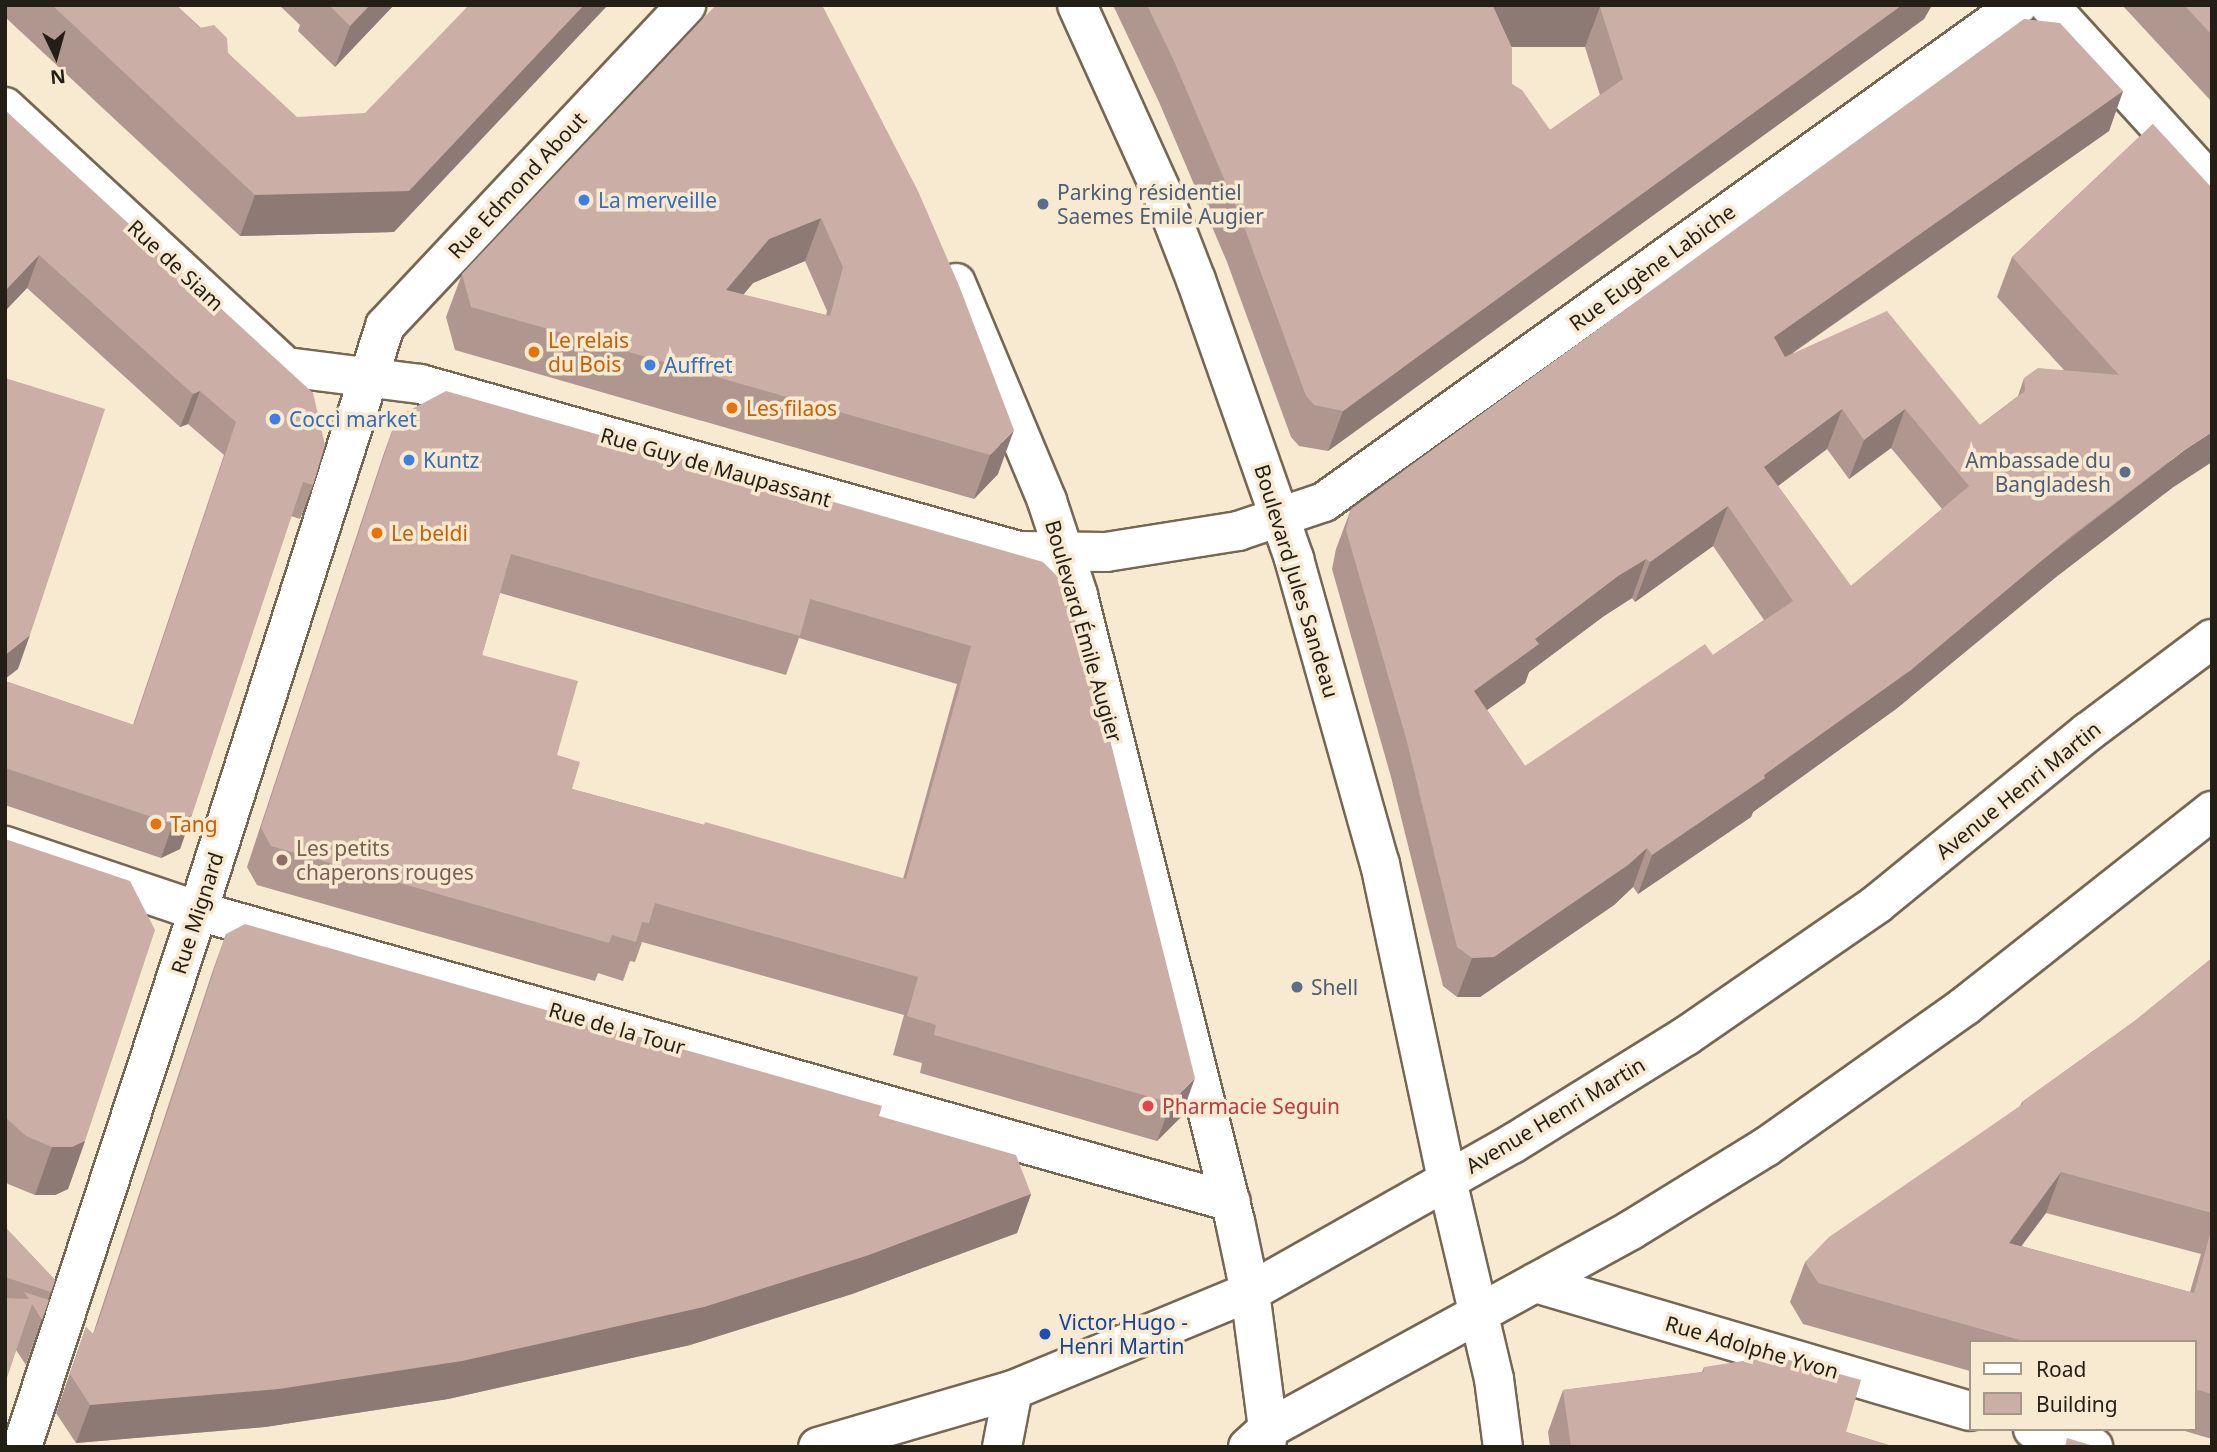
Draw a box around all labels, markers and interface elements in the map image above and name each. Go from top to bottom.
north arrow [21,21,91,91]
text: N [49,63,67,91]
street label: Rue Edmond About [443,106,591,264]
place label: Parking résidentiel Saemes Emile Augier [1057,179,1264,229]
place label: La merveille [598,187,717,213]
marker: La merveille [576,192,592,208]
marker: Parking résidentiel Saemes Emile Augier [1035,196,1051,212]
street label: Rue Eugène Labiche [1564,198,1740,336]
street label: Rue de Siam [123,214,229,316]
place label: Le relais du Bois [548,327,629,377]
marker: Le relais du Bois [526,344,542,360]
place label: Auffret [664,352,733,378]
marker: Auffret [642,357,658,373]
place label: Les filaos [746,395,837,421]
marker: Les filaos [724,400,740,416]
place label: Cocci market [289,406,417,432]
marker: Cocci market [267,411,283,427]
street label: Rue Guy de Maupassant [598,422,834,512]
place label: Kuntz [423,447,479,473]
place label: Ambassade du Bangladesh [1965,447,2111,497]
marker: Kuntz [401,452,417,468]
street label: Boulevard Jules Sandeau [1249,461,1345,701]
marker: Ambassade du Bangladesh [2117,464,2133,480]
street label: Boulevard Émile Augier [1040,517,1128,745]
place label: Le beldi [391,520,468,546]
marker: Le beldi [369,525,385,541]
street label: Avenue Henri Martin [1931,716,2105,864]
place label: Tang [170,811,218,837]
marker: Tang [148,816,164,832]
place label: Les petits chaperons rouges [296,835,474,885]
street label: Rue Mignard [165,849,229,977]
marker: Les petits chaperons rouges [274,852,290,868]
place label: Shell [1311,974,1358,1000]
marker: Shell [1289,979,1305,995]
street label: Rue de la Tour [546,996,688,1060]
street label: Avenue Henri Martin [1461,1052,1649,1178]
place label: Pharmacie Seguin [1162,1093,1340,1119]
marker: Pharmacie Seguin [1140,1098,1156,1114]
place label: Victor Hugo - Henri Martin [1059,1309,1188,1359]
street label: Rue Adolphe Yvon [1662,1310,1842,1384]
marker: Victor Hugo - Henri Martin [1037,1326,1053,1342]
legend [1968,1340,2196,1431]
text: Road [2036,1355,2086,1383]
text: Building [2036,1390,2118,1418]

